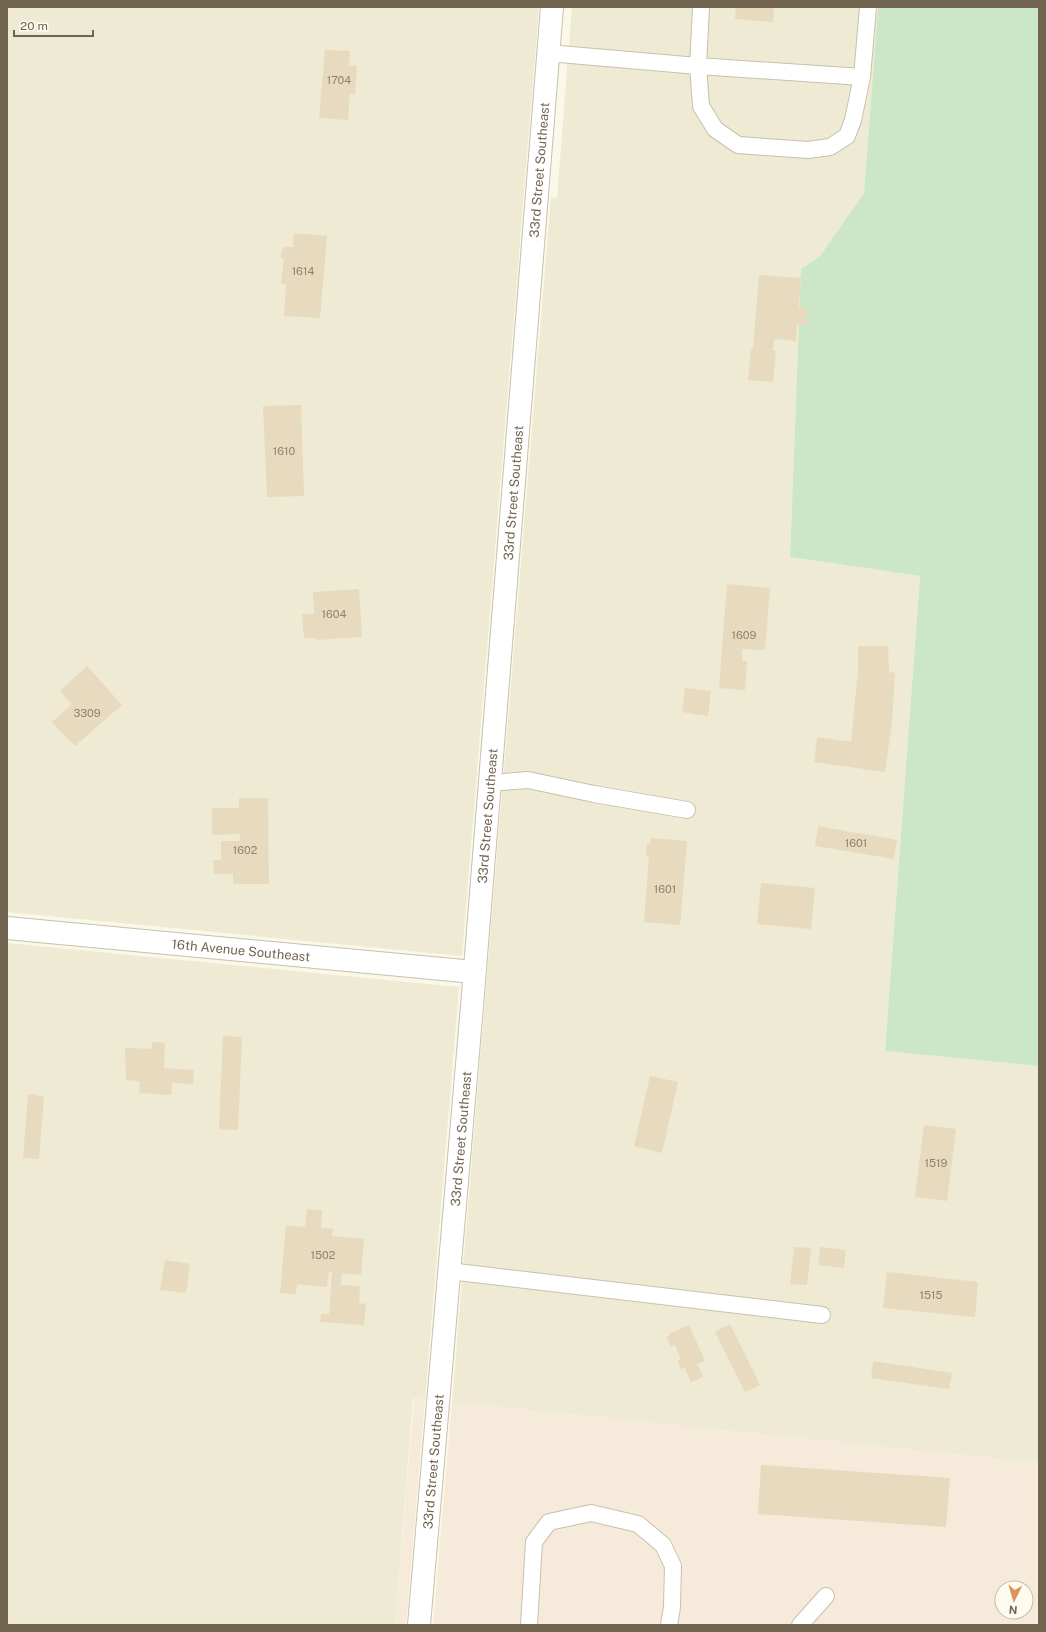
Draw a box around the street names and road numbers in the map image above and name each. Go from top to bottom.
street label: 33rd Street Southeast [527,102,552,238]
street label: 33rd Street Southeast [501,425,526,561]
street label: 33rd Street Southeast [475,748,501,884]
street label: 16th Avenue Southeast [171,937,311,965]
street label: 33rd Street Southeast [448,1071,474,1207]
street label: 33rd Street Southeast [420,1393,447,1530]

